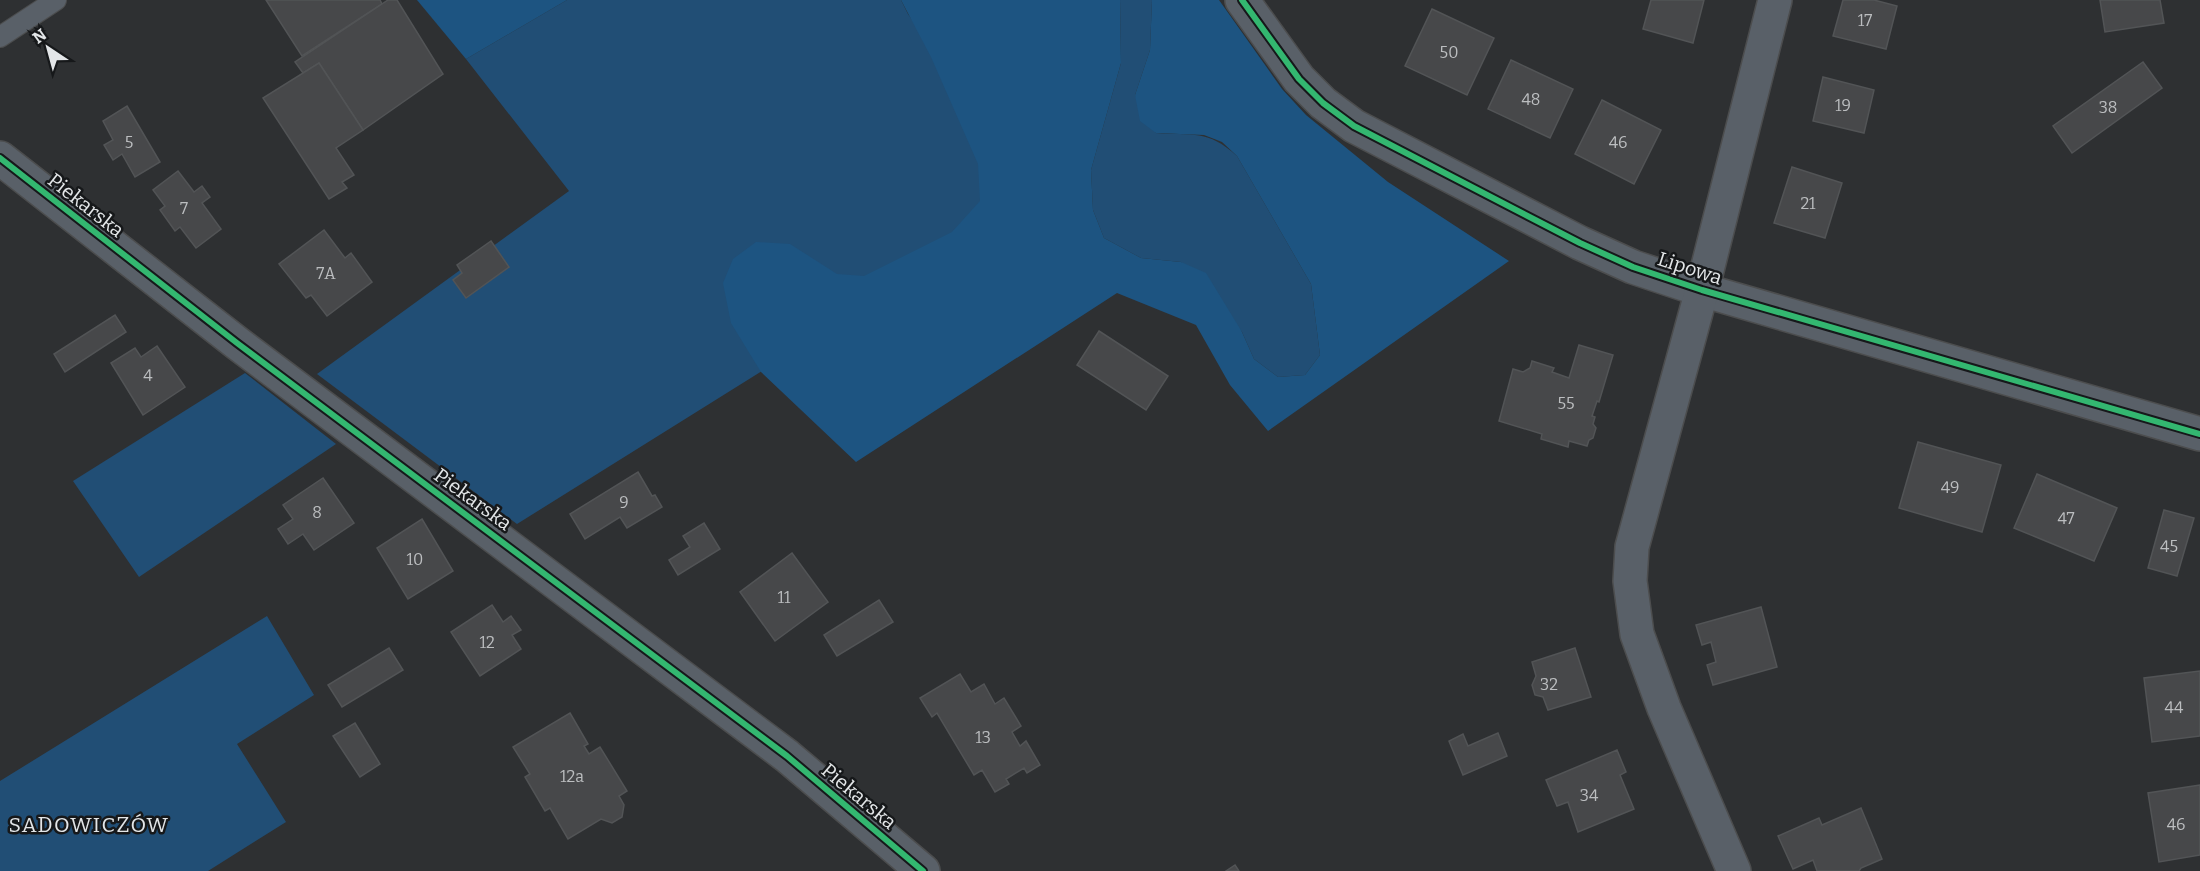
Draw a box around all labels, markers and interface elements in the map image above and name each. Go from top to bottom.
house number: 17 [1858,11,1872,30]
north arrow [18,18,78,78]
text: N [29,25,50,48]
house number: 50 [1440,43,1458,62]
house number: 48 [1522,90,1540,109]
house number: 19 [1835,96,1851,115]
house number: 38 [2099,98,2117,117]
house number: 5 [125,133,133,152]
house number: 46 [1609,133,1627,152]
street label: Piekarska [43,168,129,242]
house number: 21 [1800,194,1816,213]
house number: 7 [180,199,188,218]
street label: Lipowa [1655,246,1725,290]
house number: 7A [316,264,336,283]
house number: 4 [143,366,153,385]
house number: 55 [1557,394,1575,413]
street label: Piekarska [429,463,517,535]
house number: 49 [1941,478,1959,497]
house number: 9 [619,493,629,512]
house number: 8 [312,503,322,522]
house number: 47 [2057,509,2075,528]
house number: 45 [2160,537,2178,556]
house number: 10 [407,550,423,569]
house number: 11 [778,588,791,607]
house number: 12 [479,633,495,652]
house number: 32 [1540,675,1558,694]
house number: 44 [2165,698,2184,717]
house number: 13 [975,728,991,747]
street label: Piekarska [817,758,901,834]
house number: 12a [560,767,584,786]
house number: 34 [1580,786,1599,805]
district label: SADOWICZÓW [8,812,170,838]
house number: 46 [2167,815,2185,834]

